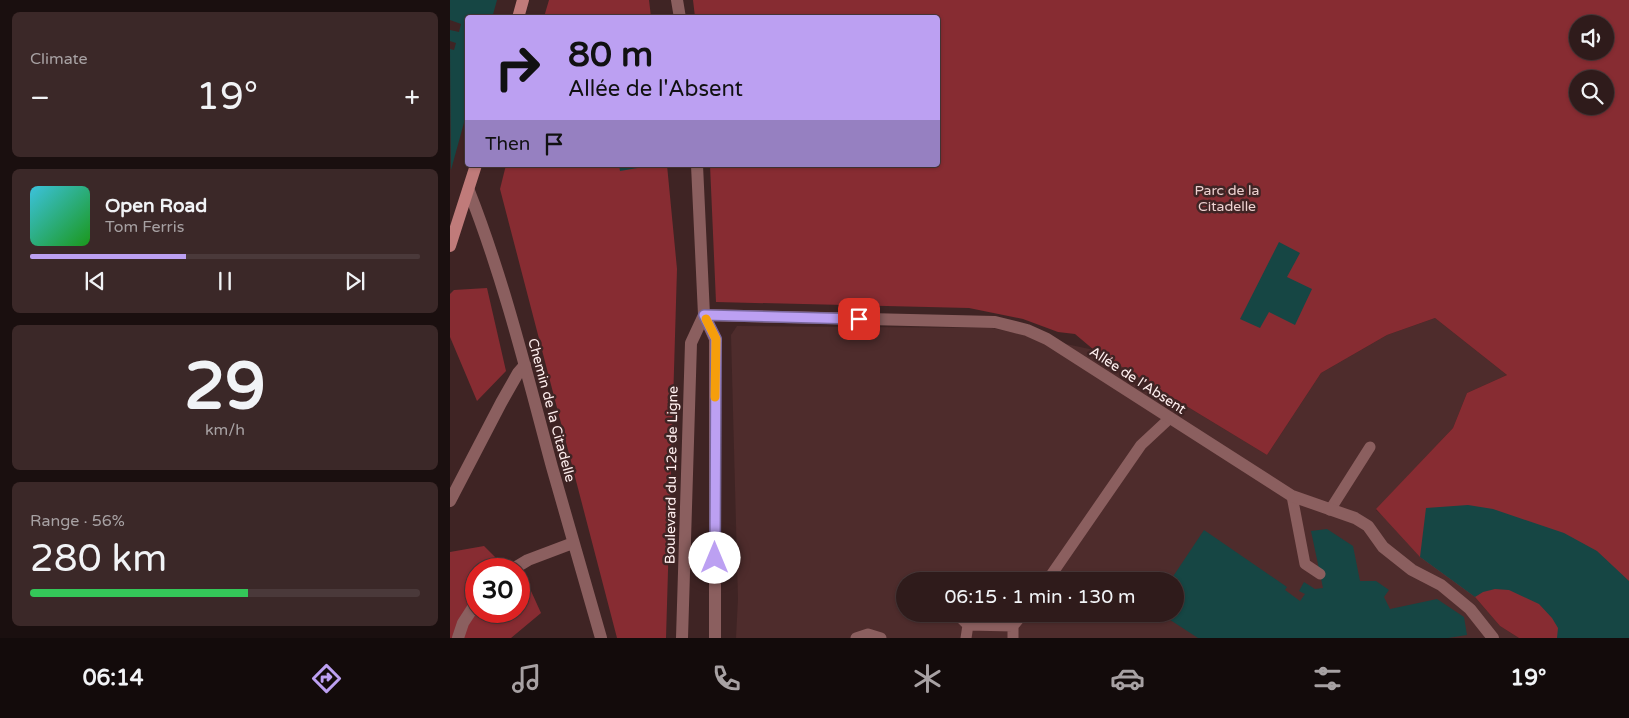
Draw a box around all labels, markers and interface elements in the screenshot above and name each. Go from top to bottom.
map controls [1569,15,1614,115]
button: sound [1569,15,1614,60]
text: 80 m [568,34,653,76]
icon: right [485,35,550,100]
text: Climate [30,49,88,69]
button: search [1569,70,1614,115]
text: 19° [196,74,258,120]
text: Allée de l'Absent [568,76,743,102]
text: − [30,81,50,115]
text: + [404,81,420,115]
icon: arrive [540,130,568,158]
text: Then [485,133,530,155]
park label: Parc de la Citadelle [1195,182,1259,215]
text: Open Road [105,195,207,217]
text: Tom Ferris [105,217,184,237]
icon: previous [81,267,109,295]
icon: pause [211,267,239,295]
icon: next [341,267,369,295]
pin [838,298,880,340]
icon: arrive [845,305,873,333]
street label: Chemin de la Citadelle [524,336,579,484]
street label: Allée de l'Absent [1086,343,1190,418]
text: 29 [184,348,266,427]
street label: Boulevard du 12e de Ligne [661,386,682,564]
text: km/h [205,420,245,440]
text: Range · 56% [30,511,125,531]
position arrow [688,531,740,583]
text: 280 km [30,536,167,582]
speed limit sign: 30 [465,558,530,623]
text: 06:15 · 1 min · 130 m [944,586,1136,608]
icon: directions [309,661,344,696]
icon: music [509,661,544,696]
icon: phone [709,661,744,696]
icon: climate [910,661,945,696]
icon: car [1110,661,1145,696]
icon: filters [1310,661,1345,696]
text: 06:14 [83,665,144,691]
text: 19° [1510,665,1546,691]

